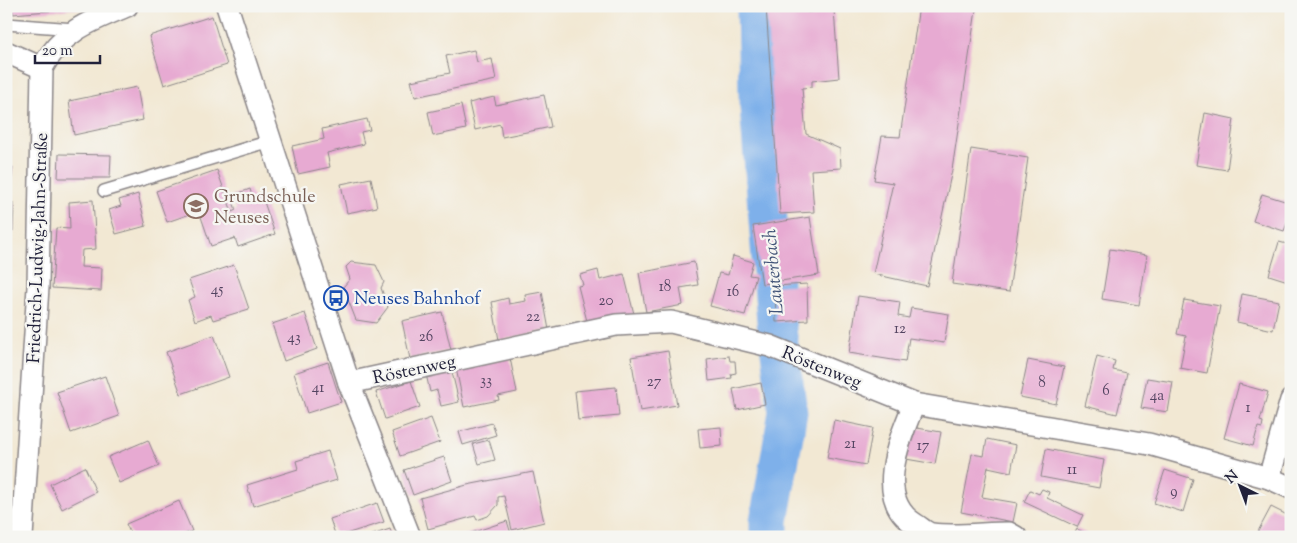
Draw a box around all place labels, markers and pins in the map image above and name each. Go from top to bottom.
place label: Grundschule Neuses [214,185,316,232]
school or university icon: Grundschule Neuses [183,193,209,219]
bus stop icon: Neuses Bahnhof [323,285,349,311]
place label: Neuses Bahnhof [354,287,481,313]

